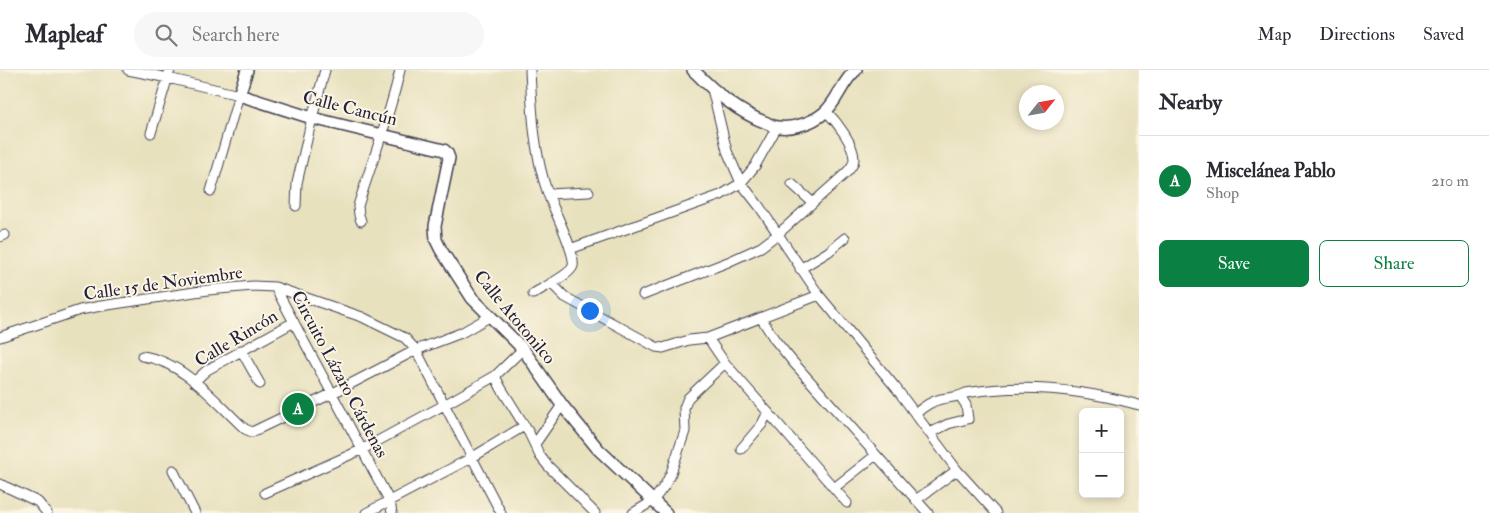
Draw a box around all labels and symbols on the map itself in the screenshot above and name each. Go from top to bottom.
north arrow [1019,85,1064,130]
street label: Calle Cancún [300,86,400,131]
street label: Calle 15 de Noviembre [82,261,244,306]
street label: Calle Atotonilco [469,266,561,369]
street label: Circuito Lázaro Cárdenas [286,287,393,462]
your location [577,298,603,324]
street label: Calle Rincón [190,305,282,372]
pin: A [282,390,314,428]

